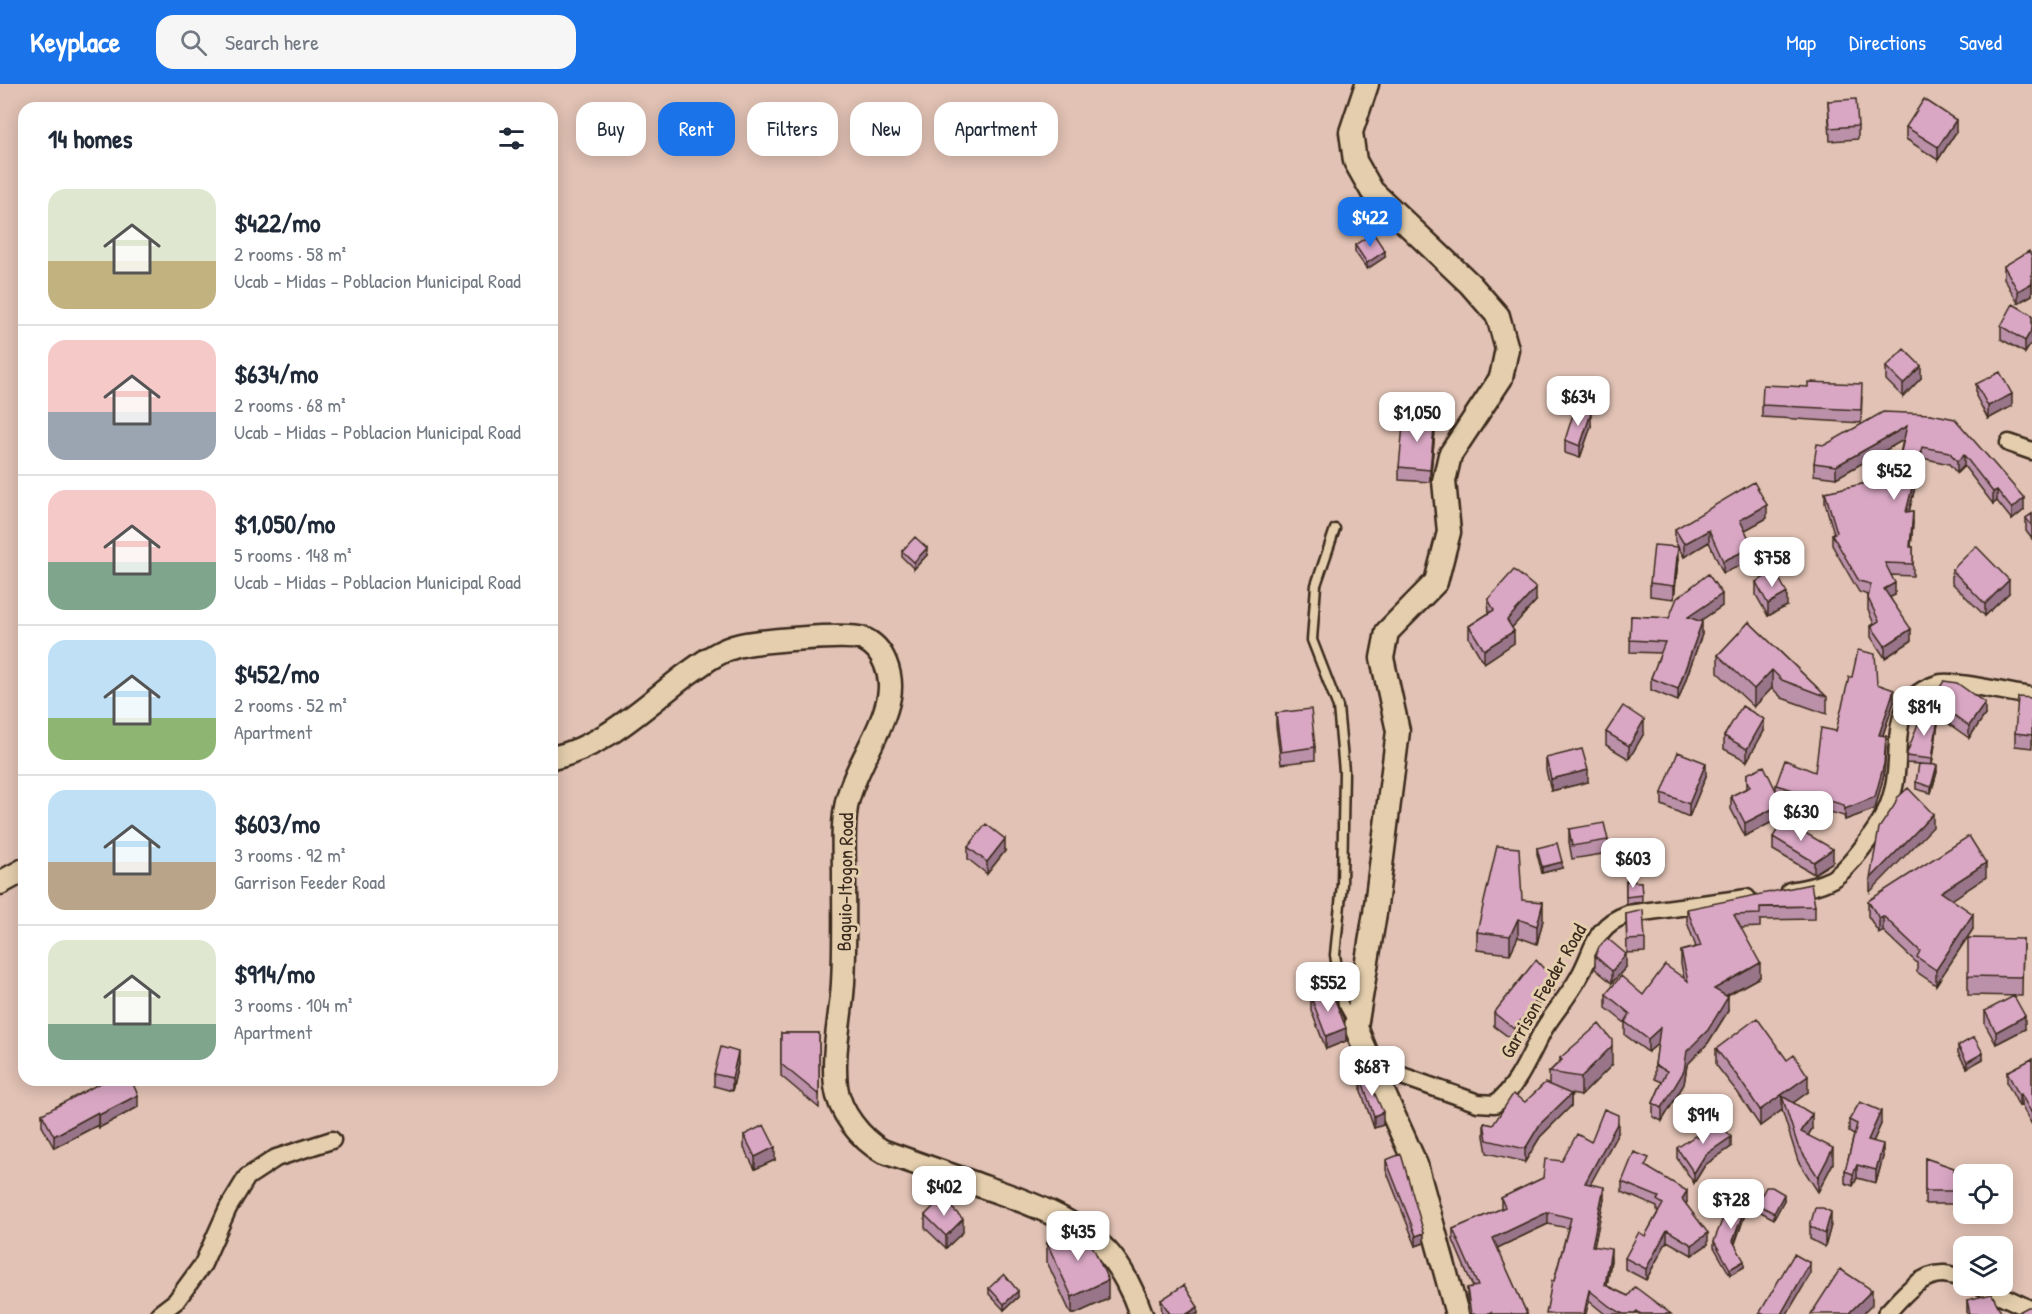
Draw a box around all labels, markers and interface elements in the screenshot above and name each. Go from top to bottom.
search box [156,15,576,69]
text: Keyplace [30,23,120,61]
icon: search [177,26,210,59]
text: Search here [225,27,319,57]
text: Map [1786,28,1816,57]
text: Directions [1849,28,1926,57]
text: Saved [1959,28,2002,57]
chip: Buy [576,102,646,156]
chip: Rent [658,102,735,156]
chip: Filters [747,102,838,156]
chip: New [850,102,922,156]
chip: Apartment [934,102,1058,156]
text: 14 homes [48,121,133,156]
icon: filters [495,122,528,155]
pin: $422 [1334,197,1406,248]
text: $422 [1352,203,1388,230]
text: $422/mo [234,205,320,240]
icon: home [96,213,168,285]
text: 2 rooms · 58 m² [234,240,346,267]
text: Ucab - Midas - Poblacion Municipal Road [234,267,521,294]
text: $634/mo [234,356,318,391]
icon: home [96,364,168,436]
pin: $634 [1542,376,1614,427]
text: $634 [1561,382,1595,409]
text: 2 rooms · 68 m² [234,391,346,418]
pin: $1,050 [1368,392,1466,443]
text: $1,050 [1393,398,1441,425]
text: Ucab - Midas - Poblacion Municipal Road [234,418,521,445]
pin: $452 [1858,450,1930,501]
text: $452 [1876,456,1912,483]
text: $1,050/mo [234,506,335,541]
icon: home [96,514,168,586]
pin: $758 [1736,537,1808,588]
text: 5 rooms · 148 m² [234,541,352,568]
text: $758 [1753,543,1791,570]
text: Ucab - Midas - Poblacion Municipal Road [234,568,521,595]
text: $452/mo [234,656,319,691]
icon: home [96,664,168,736]
pin: $814 [1888,686,1960,737]
text: 2 rooms · 52 m² [234,691,347,718]
text: $814 [1907,692,1941,719]
text: Apartment [234,718,312,745]
pin: $630 [1765,791,1837,842]
text: $630 [1783,797,1819,824]
text: $603/mo [234,806,320,841]
street label: Baguio-Itogon Road [830,812,859,951]
icon: home [96,814,168,886]
pin: $603 [1597,838,1669,889]
text: 3 rooms · 92 m² [234,841,345,868]
text: $603 [1615,844,1651,871]
text: Garrison Feeder Road [234,868,385,895]
street label: Garrison Feeder Road [1493,918,1592,1063]
text: $914/mo [234,956,315,991]
pin: $552 [1292,962,1364,1013]
icon: home [96,964,168,1036]
text: $552 [1310,968,1346,995]
text: 3 rooms · 104 m² [234,991,352,1018]
text: Apartment [234,1018,312,1045]
pin: $687 [1336,1046,1408,1097]
text: $687 [1354,1052,1390,1079]
pin: $914 [1667,1094,1739,1145]
text: $914 [1687,1100,1719,1127]
map controls [1953,1164,2013,1296]
button: locate [1953,1164,2013,1224]
pin: $402 [908,1166,980,1217]
text: $402 [926,1172,962,1199]
pin: $728 [1695,1179,1767,1230]
text: $728 [1712,1185,1750,1212]
pin: $435 [1042,1211,1114,1262]
text: $435 [1060,1217,1096,1244]
button: layers [1953,1236,2013,1296]

